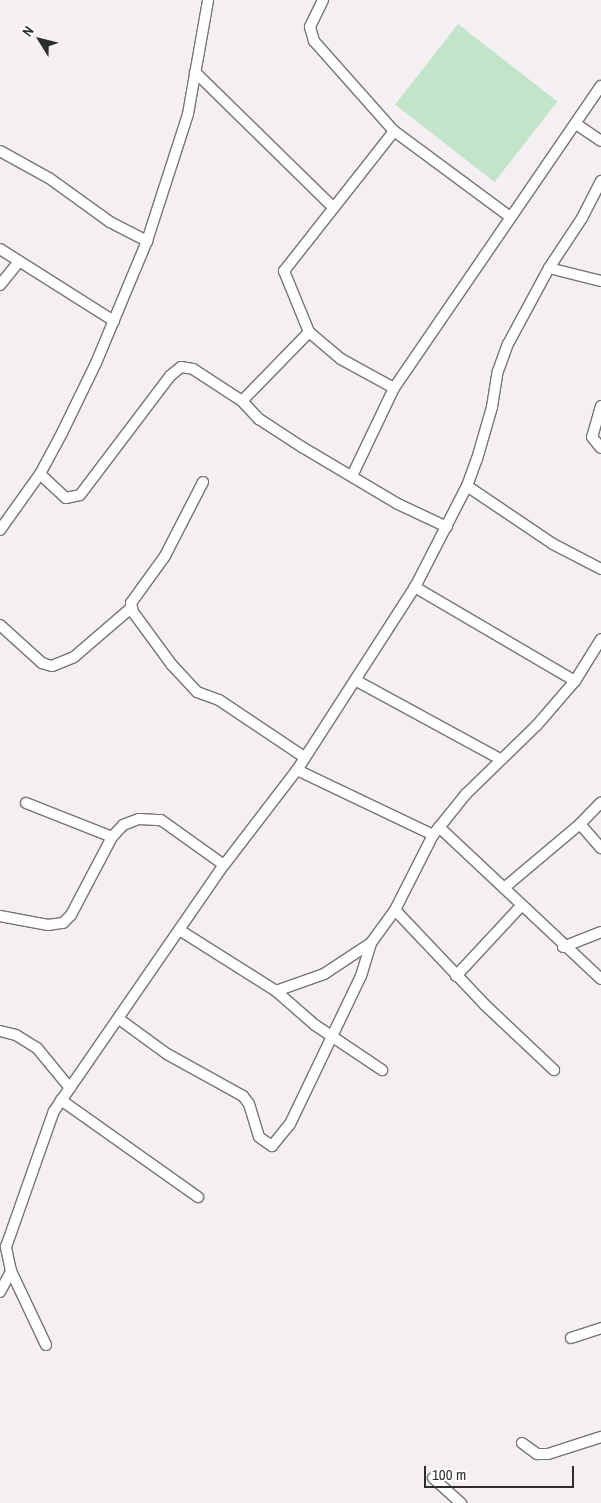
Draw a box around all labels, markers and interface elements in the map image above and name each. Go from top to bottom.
north arrow [15,15,65,65]
text: N [18,23,38,40]
scale bar [426,1456,576,1488]
text: 100 m [432,1464,466,1485]

